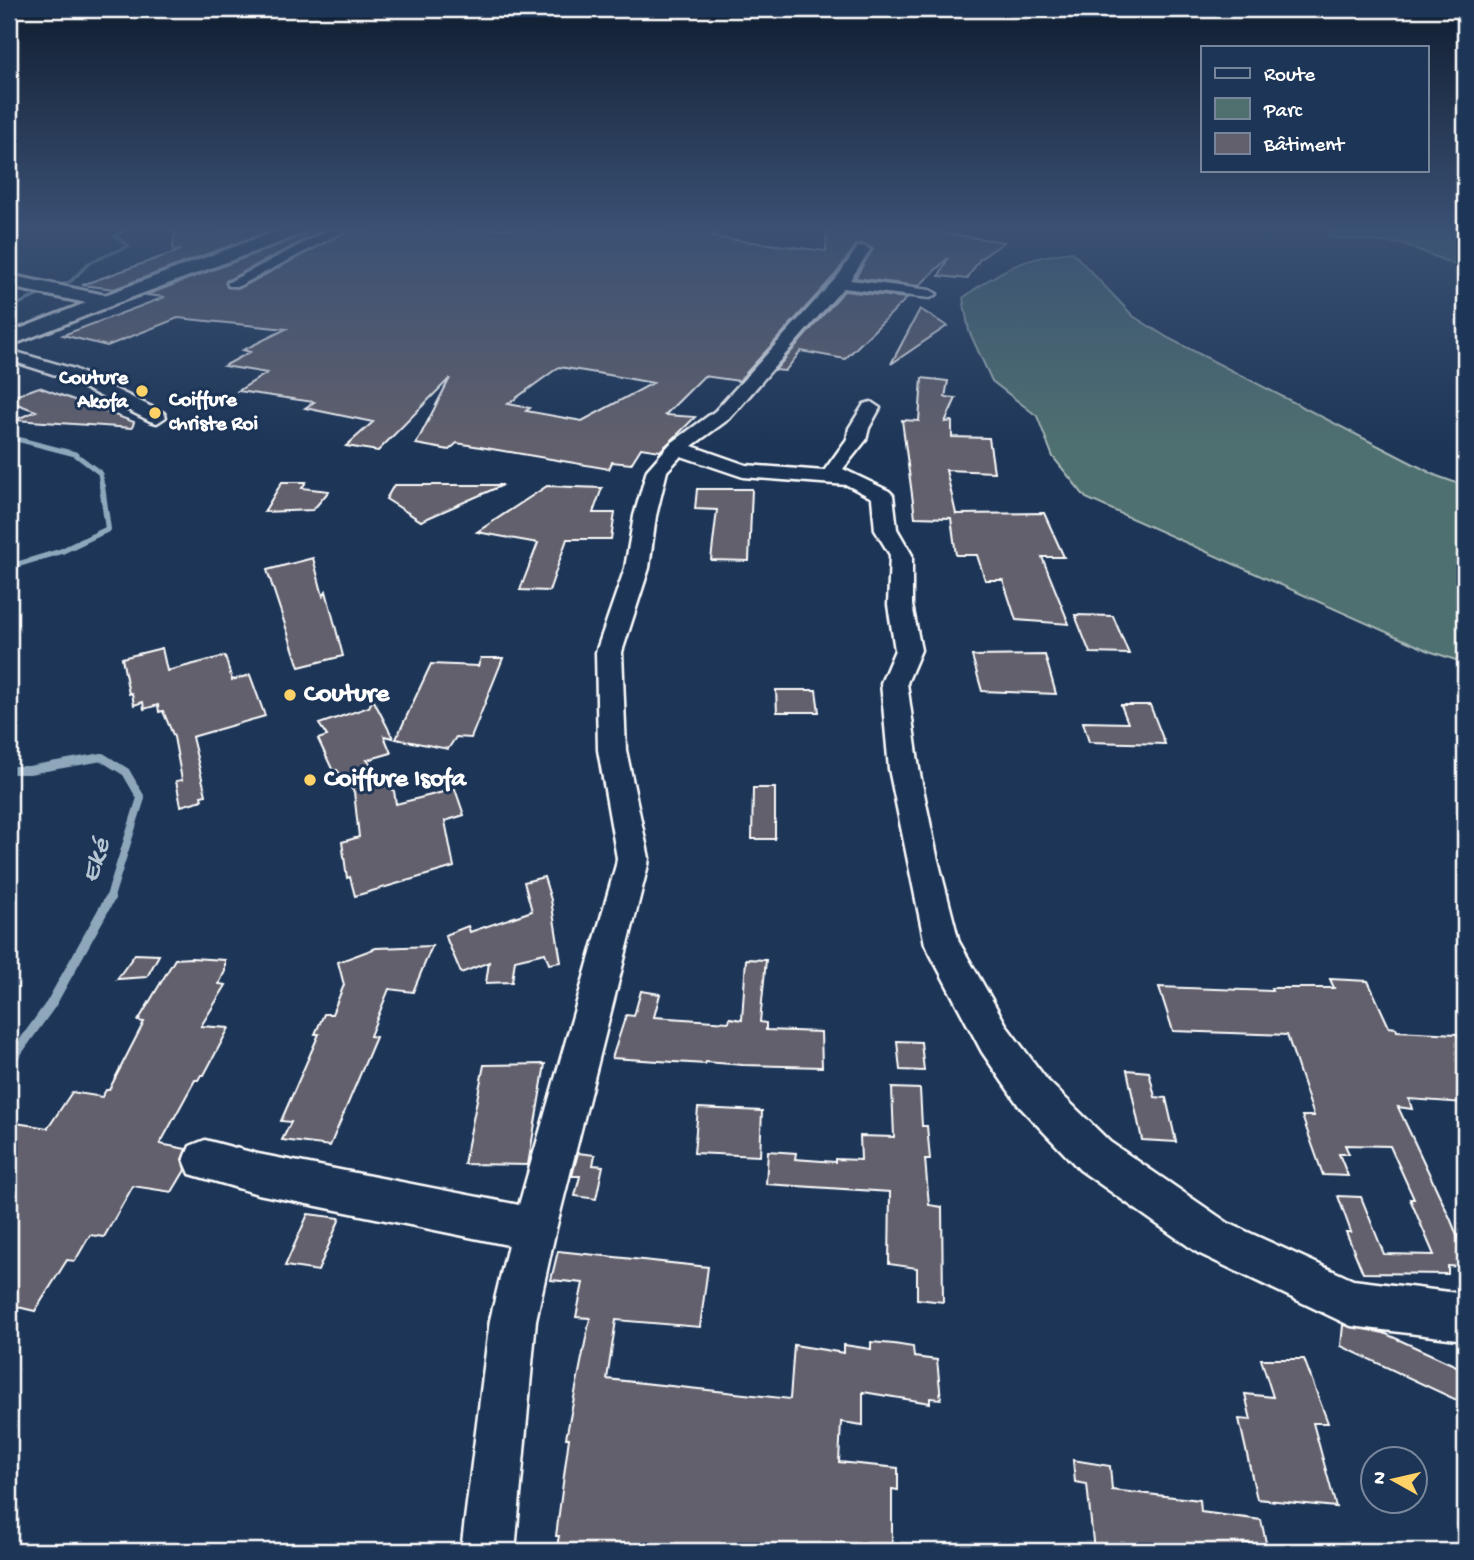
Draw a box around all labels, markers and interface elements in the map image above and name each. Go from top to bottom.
legend [1201,46,1428,172]
text: Route [1264,64,1316,89]
text: Parc [1263,100,1303,125]
text: Bâtiment [1263,134,1346,159]
place label: Couture Akofa [58,367,129,416]
marker: Couture Akofa [134,383,150,399]
place label: Coiffure christe Roi [168,389,258,438]
marker: Coiffure christe Roi [147,405,163,421]
place label: Couture [304,680,391,711]
marker: Couture [282,687,298,703]
place label: Coiffure Isofa [324,765,467,796]
marker: Coiffure Isofa [302,772,318,788]
water label: Eké [74,833,120,887]
north arrow [1358,1444,1428,1514]
text: N [1368,1470,1393,1486]

